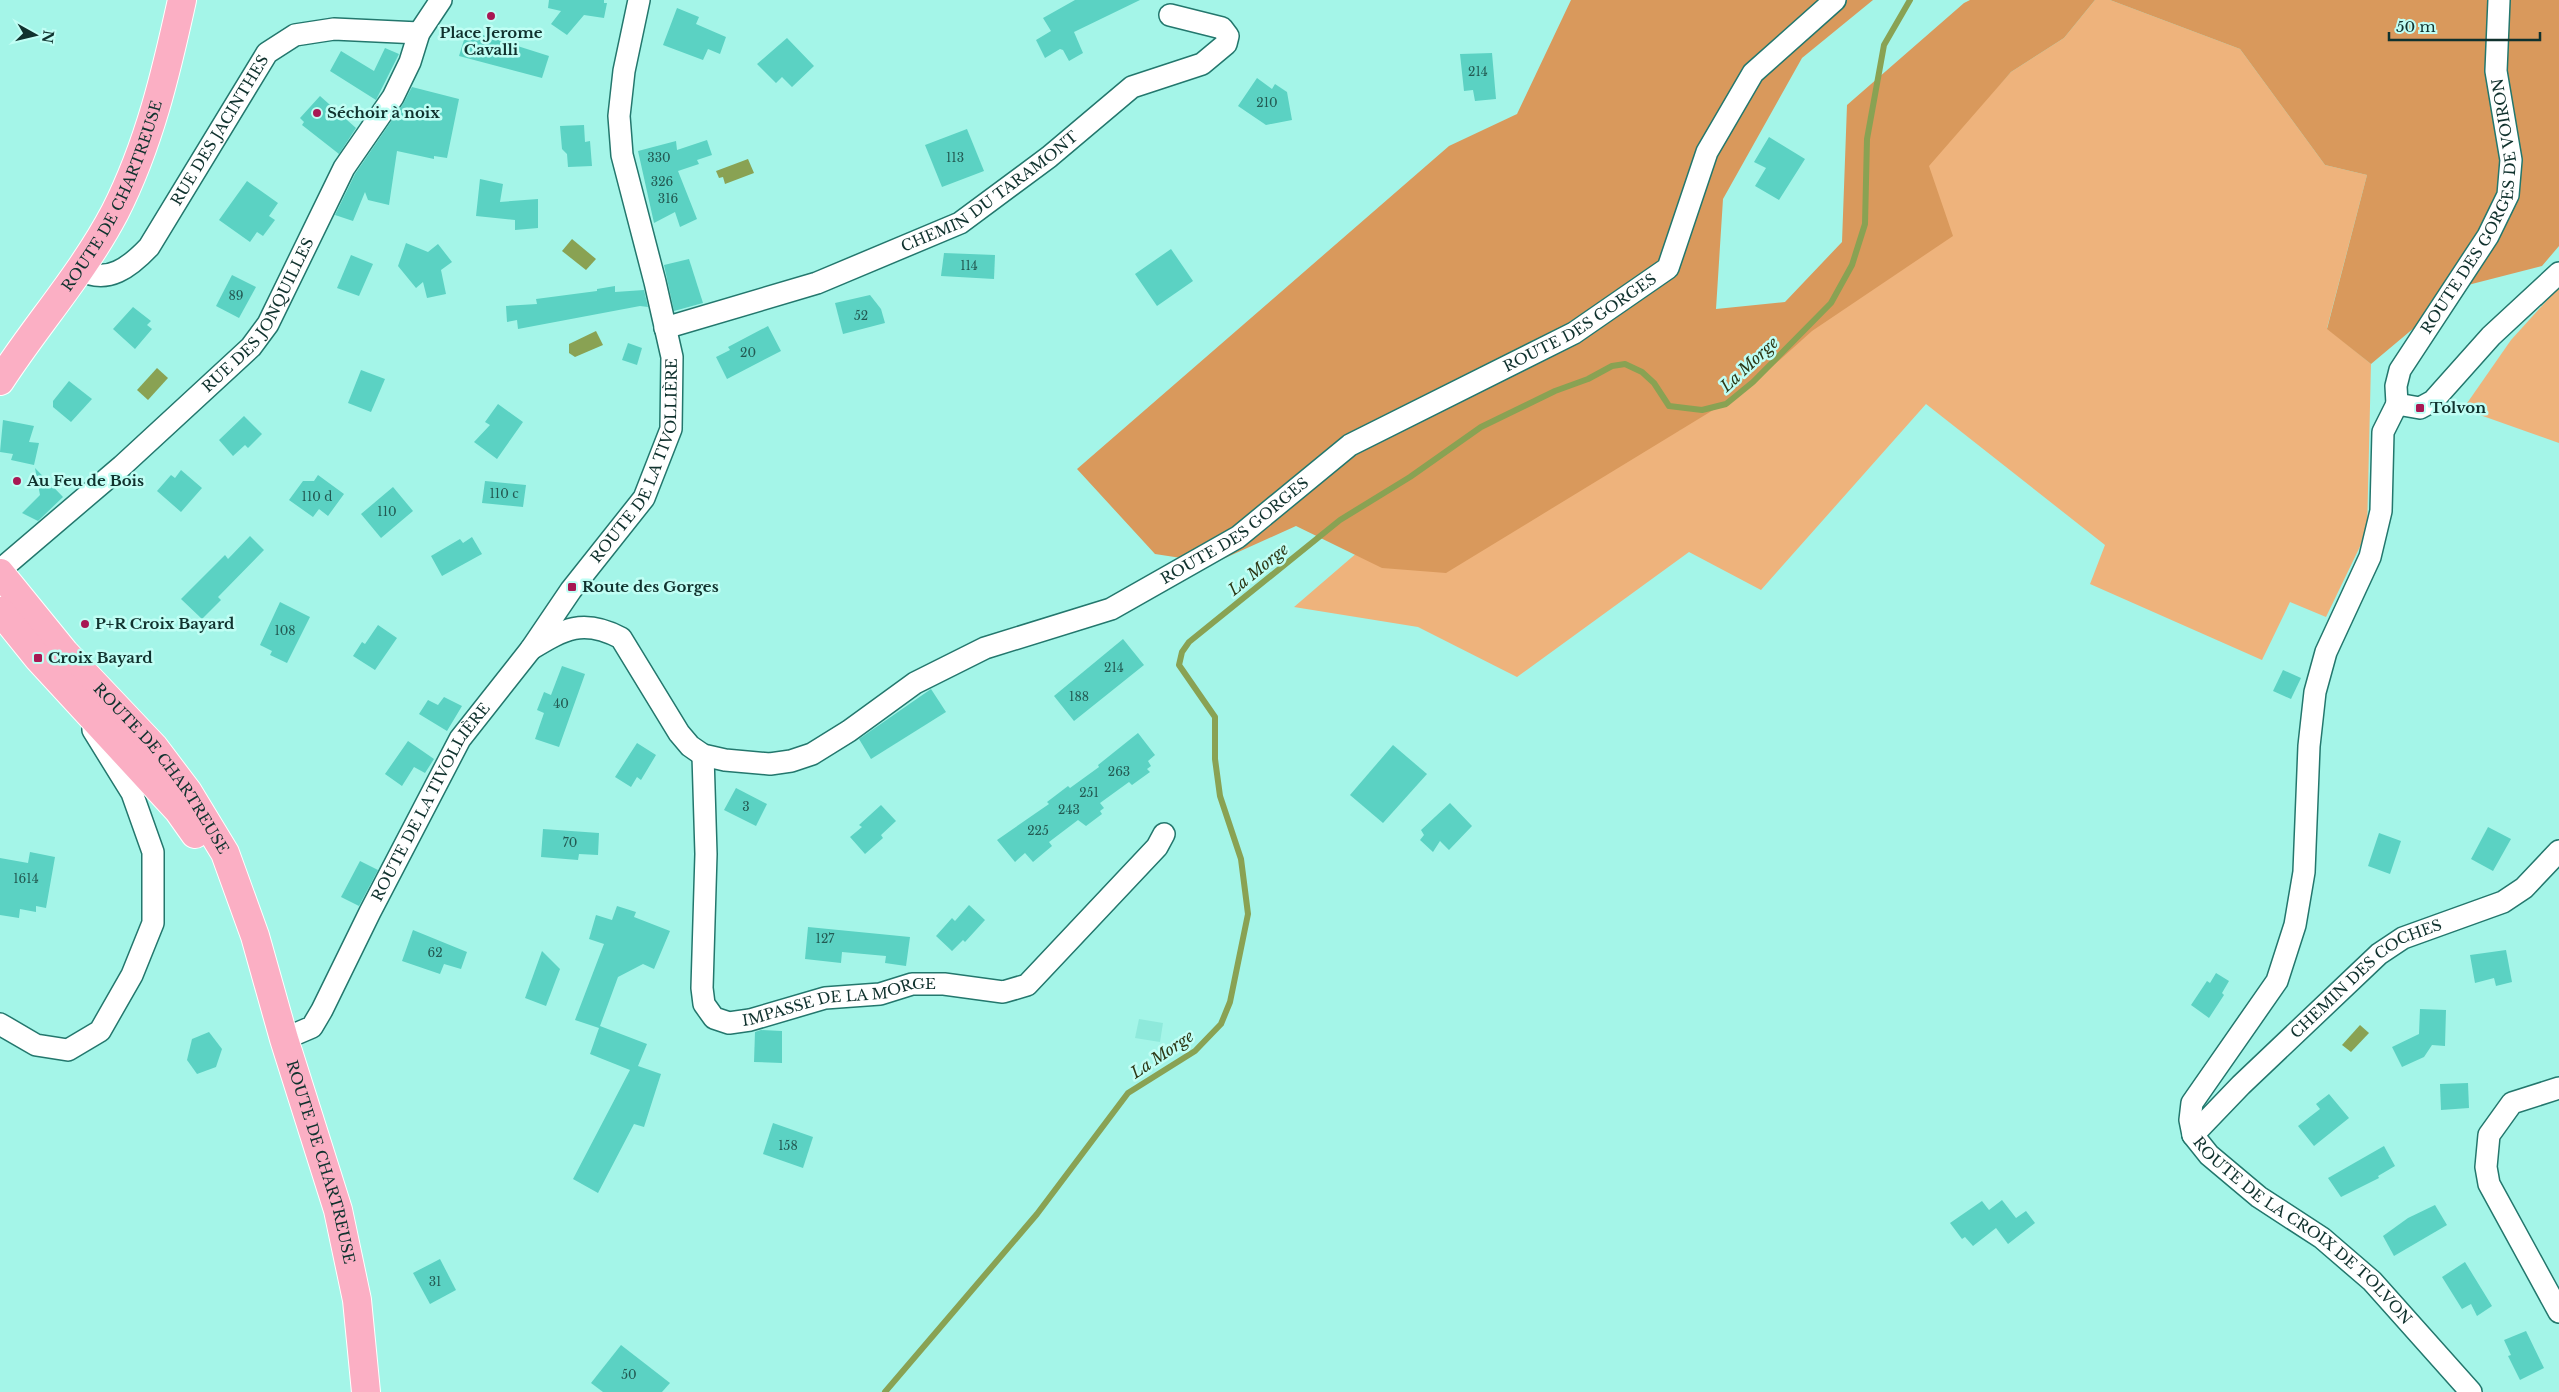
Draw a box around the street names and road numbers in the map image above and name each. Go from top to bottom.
street label: RUE DES JACINTHES [166,51,273,209]
street label: ROUTE DES GORGES DE VOIRON [2416,77,2520,337]
street label: ROUTE DE CHARTREUSE [57,98,166,295]
street label: CHEMIN DU TARAMONT [898,127,1082,256]
street label: RUE DES JONQUILLES [198,234,318,396]
street label: ROUTE DES GORGES [1500,269,1660,376]
street label: ROUTE DE LA TIVOLLIÈRE [586,358,681,566]
street label: ROUTE DES GORGES [1157,473,1312,588]
street label: ROUTE DE CHARTREUSE [90,679,233,857]
street label: ROUTE DE LA TIVOLLIÈRE [367,699,494,904]
street label: CHEMIN DES COCHES [2286,915,2444,1042]
street label: IMPASSE DE LA MORGE [741,974,936,1030]
street label: ROUTE DE CHARTREUSE [282,1058,359,1266]
street label: ROUTE DE LA CROIX DE TOLVON [2189,1133,2416,1328]

